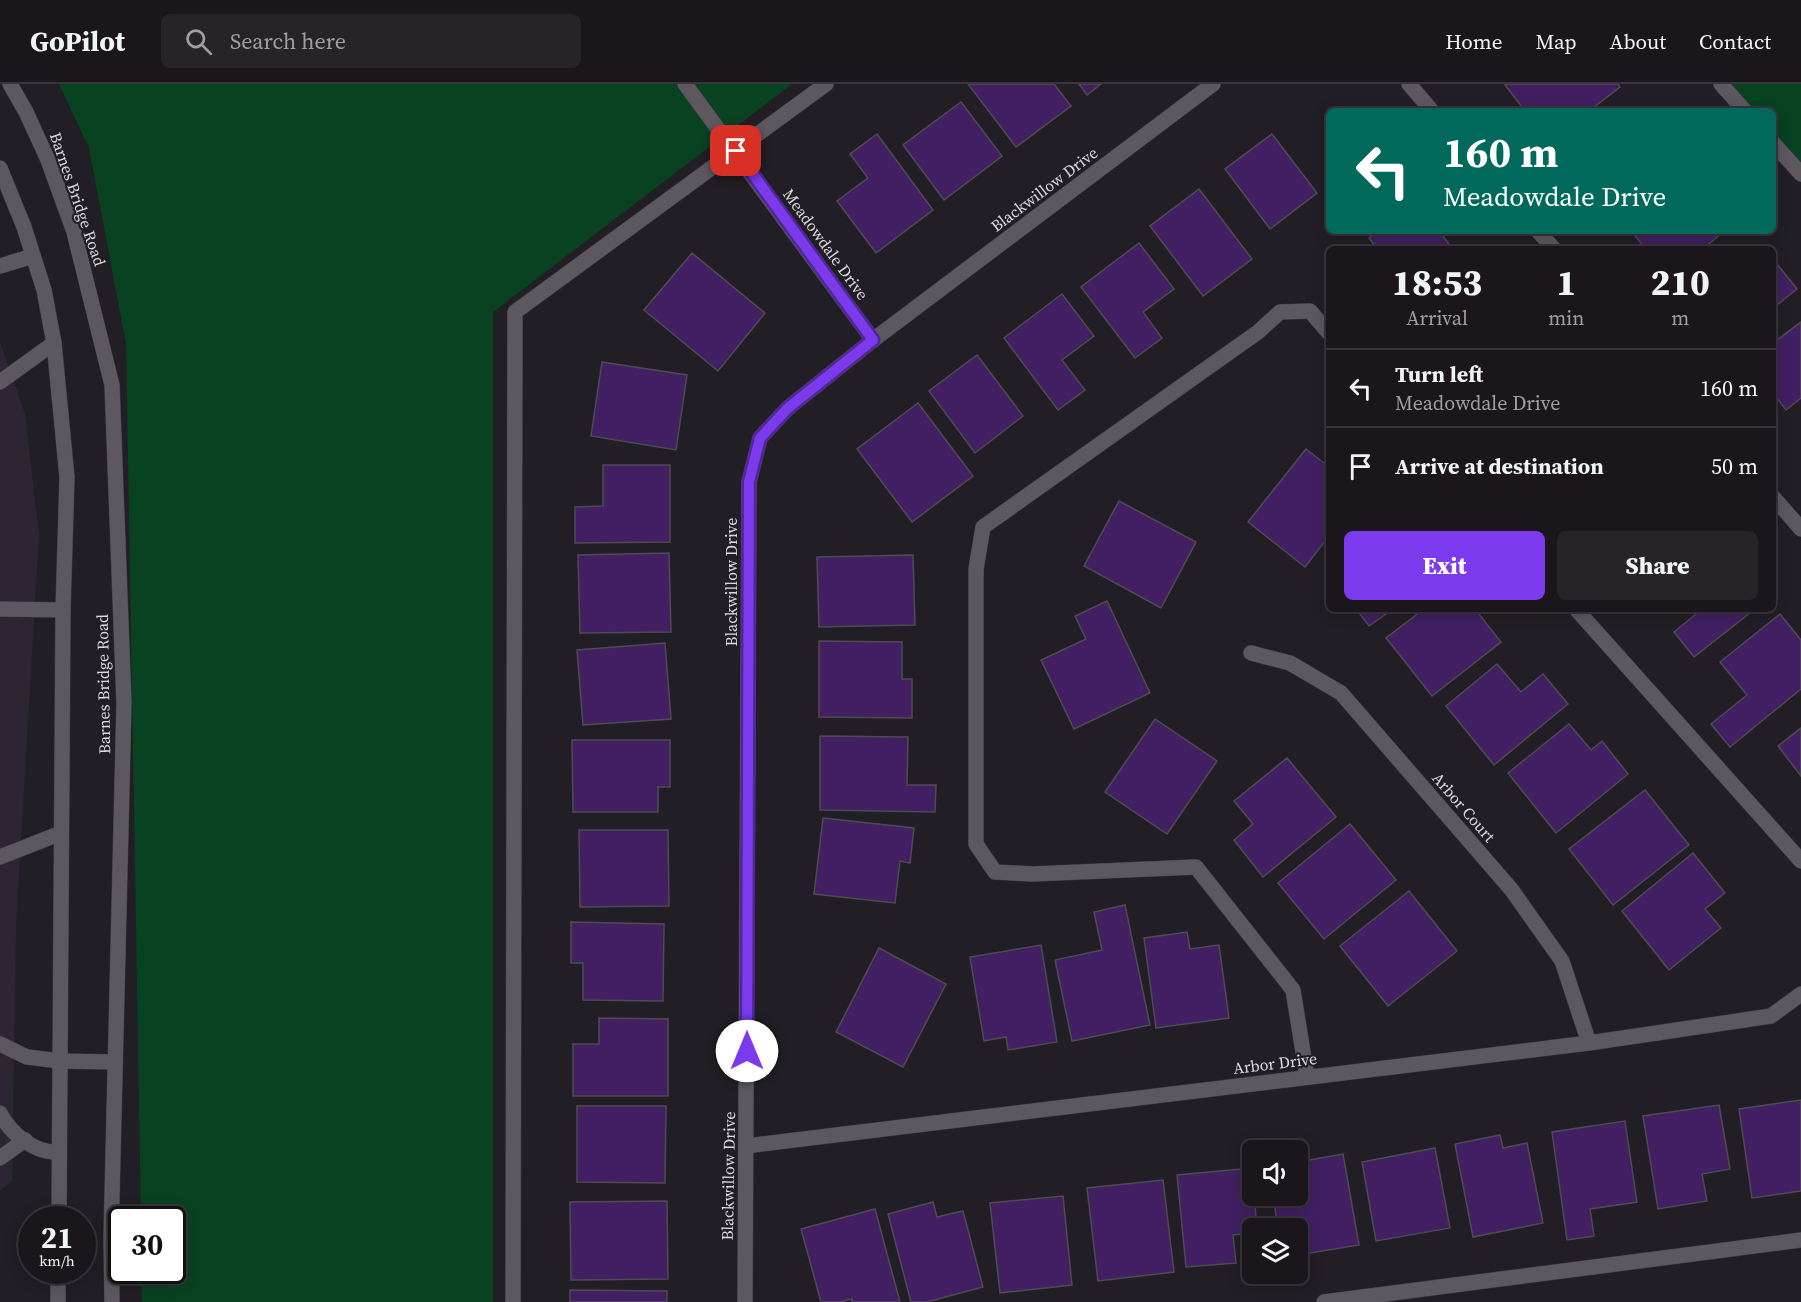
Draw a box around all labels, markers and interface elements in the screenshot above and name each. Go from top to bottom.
search box [161,14,581,68]
text: GoPilot [30,22,125,60]
icon: search [182,25,215,58]
text: Search here [230,26,346,56]
text: Home [1445,27,1503,56]
text: Map [1536,27,1577,56]
text: About [1610,27,1666,56]
text: Contact [1699,27,1771,56]
text: 160 m [1443,123,1558,181]
pin [710,125,761,176]
street label: Barnes Bridge Road [45,129,111,269]
icon: left [1344,132,1422,210]
icon: arrive [719,134,752,167]
street label: Blackwillow Drive [986,141,1102,237]
text: Meadowdale Drive [1443,178,1666,215]
street label: Meadowdale Drive [778,184,874,304]
text: 18:53 [1392,258,1482,307]
text: 1 [1556,258,1576,307]
text: 210 [1650,258,1710,307]
text: Arrival [1406,304,1468,332]
text: min [1548,304,1584,332]
text: m [1671,304,1689,332]
text: Turn left [1395,359,1483,389]
icon: left [1344,372,1377,405]
text: 160 m [1700,373,1758,403]
text: Meadowdale Drive [1395,389,1560,417]
icon: arrive [1344,450,1377,483]
text: Arrive at destination [1395,451,1604,481]
text: 50 m [1711,451,1758,481]
street label: Blackwillow Drive [720,518,742,646]
button: Exit [1344,531,1545,600]
button: Share [1557,531,1758,600]
street label: Barnes Bridge Road [91,614,115,754]
street label: Arbor Court [1427,767,1501,847]
position arrow [715,1019,779,1083]
street label: Arbor Drive [1232,1047,1318,1079]
street label: Blackwillow Drive [716,1111,740,1241]
map controls [1242,1140,1308,1284]
button: sound [1242,1140,1308,1206]
speed limit sign: 30 [108,1206,186,1284]
text: 21 [41,1217,73,1258]
button: layers [1242,1218,1308,1284]
text: km/h [39,1250,75,1271]

